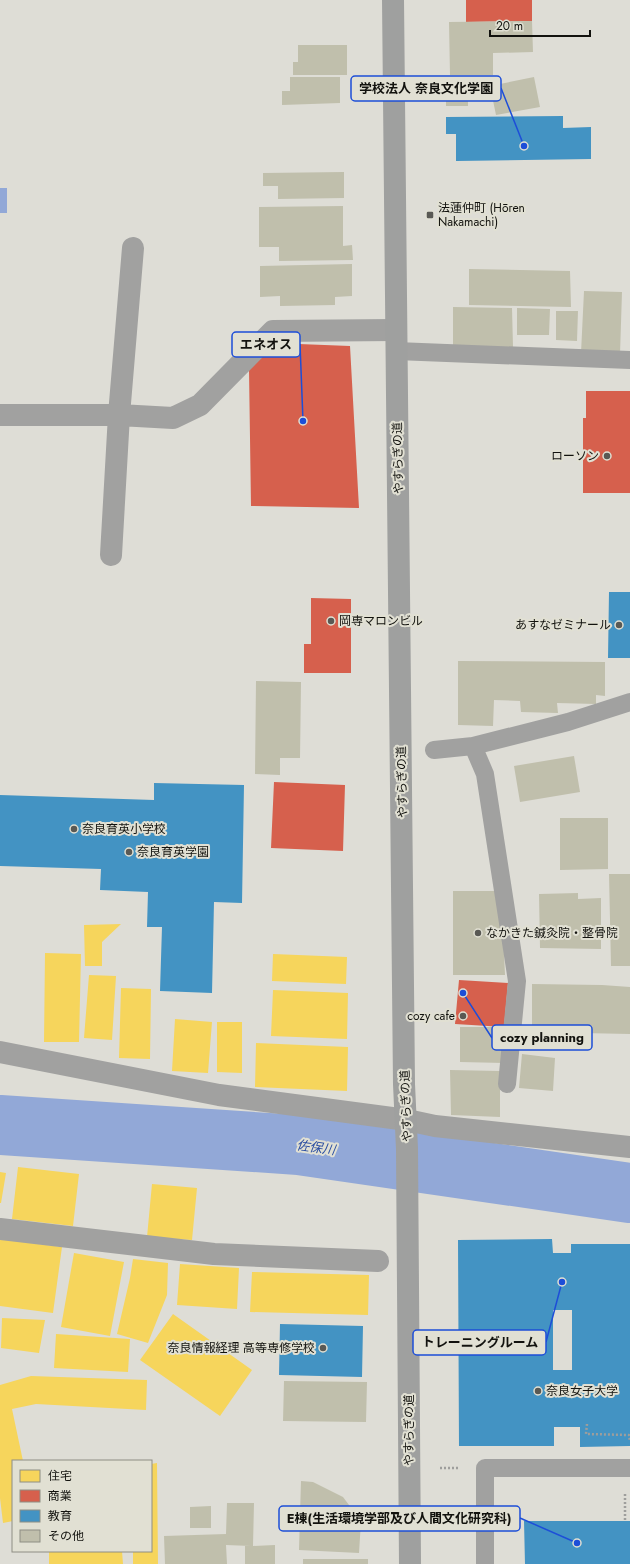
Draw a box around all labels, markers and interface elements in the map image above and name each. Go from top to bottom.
scale bar [490,12,590,38]
text: 20 m [496,17,523,35]
callout: 学校法人 奈良文化学園 [351,76,501,101]
text: 学校法人 奈良文化学園 [359,79,493,98]
place label: 法蓮仲町 (Hōren Nakamachi) [438,199,525,231]
marker: 法蓮仲町 (Hōren Nakamachi) [425,210,435,220]
callout: エネオス [232,332,300,357]
text: エネオス [240,335,292,354]
street label: やすらぎの道 [388,422,408,494]
place label: ローソン [551,447,599,465]
marker: ローソン [602,451,612,461]
place label: 岡専マロンビル [339,612,423,630]
marker: 岡専マロンビル [326,616,336,626]
place label: あすなゼミナール [515,616,611,634]
marker: あすなゼミナール [614,620,624,630]
street label: やすらぎの道 [392,746,412,818]
place label: 奈良育英小学校 [82,820,166,838]
marker: 奈良育英小学校 [69,824,79,834]
place label: 奈良育英学園 [137,843,209,861]
marker: 奈良育英学園 [124,847,134,857]
place label: なかきた鍼灸院・整骨院 [486,924,618,942]
marker: なかきた鍼灸院・整骨院 [473,928,483,938]
place label: cozy cafe [407,1007,455,1025]
marker: cozy cafe [458,1011,468,1021]
callout: cozy planning [492,1025,592,1050]
text: cozy planning [500,1028,584,1047]
street label: やすらぎの道 [396,1070,416,1142]
water label: 佐保川 [295,1135,339,1160]
callout: トレーニングルーム [413,1330,546,1355]
text: トレーニングルーム [422,1333,538,1352]
place label: 奈良情報経理 高等専修学校 [167,1339,315,1357]
marker: 奈良情報経理 高等専修学校 [318,1343,328,1353]
place label: 奈良女子大学 [546,1382,618,1400]
marker: 奈良女子大学 [533,1386,543,1396]
street label: やすらぎの道 [400,1394,418,1466]
legend [12,1460,152,1552]
text: 住宅 [48,1467,72,1485]
text: 商業 [48,1487,72,1505]
callout: E棟(生活環境学部及び人間文化研究科) [279,1506,520,1531]
text: 教育 [48,1507,72,1525]
text: E棟(生活環境学部及び人間文化研究科) [287,1509,511,1528]
text: その他 [48,1527,84,1545]

